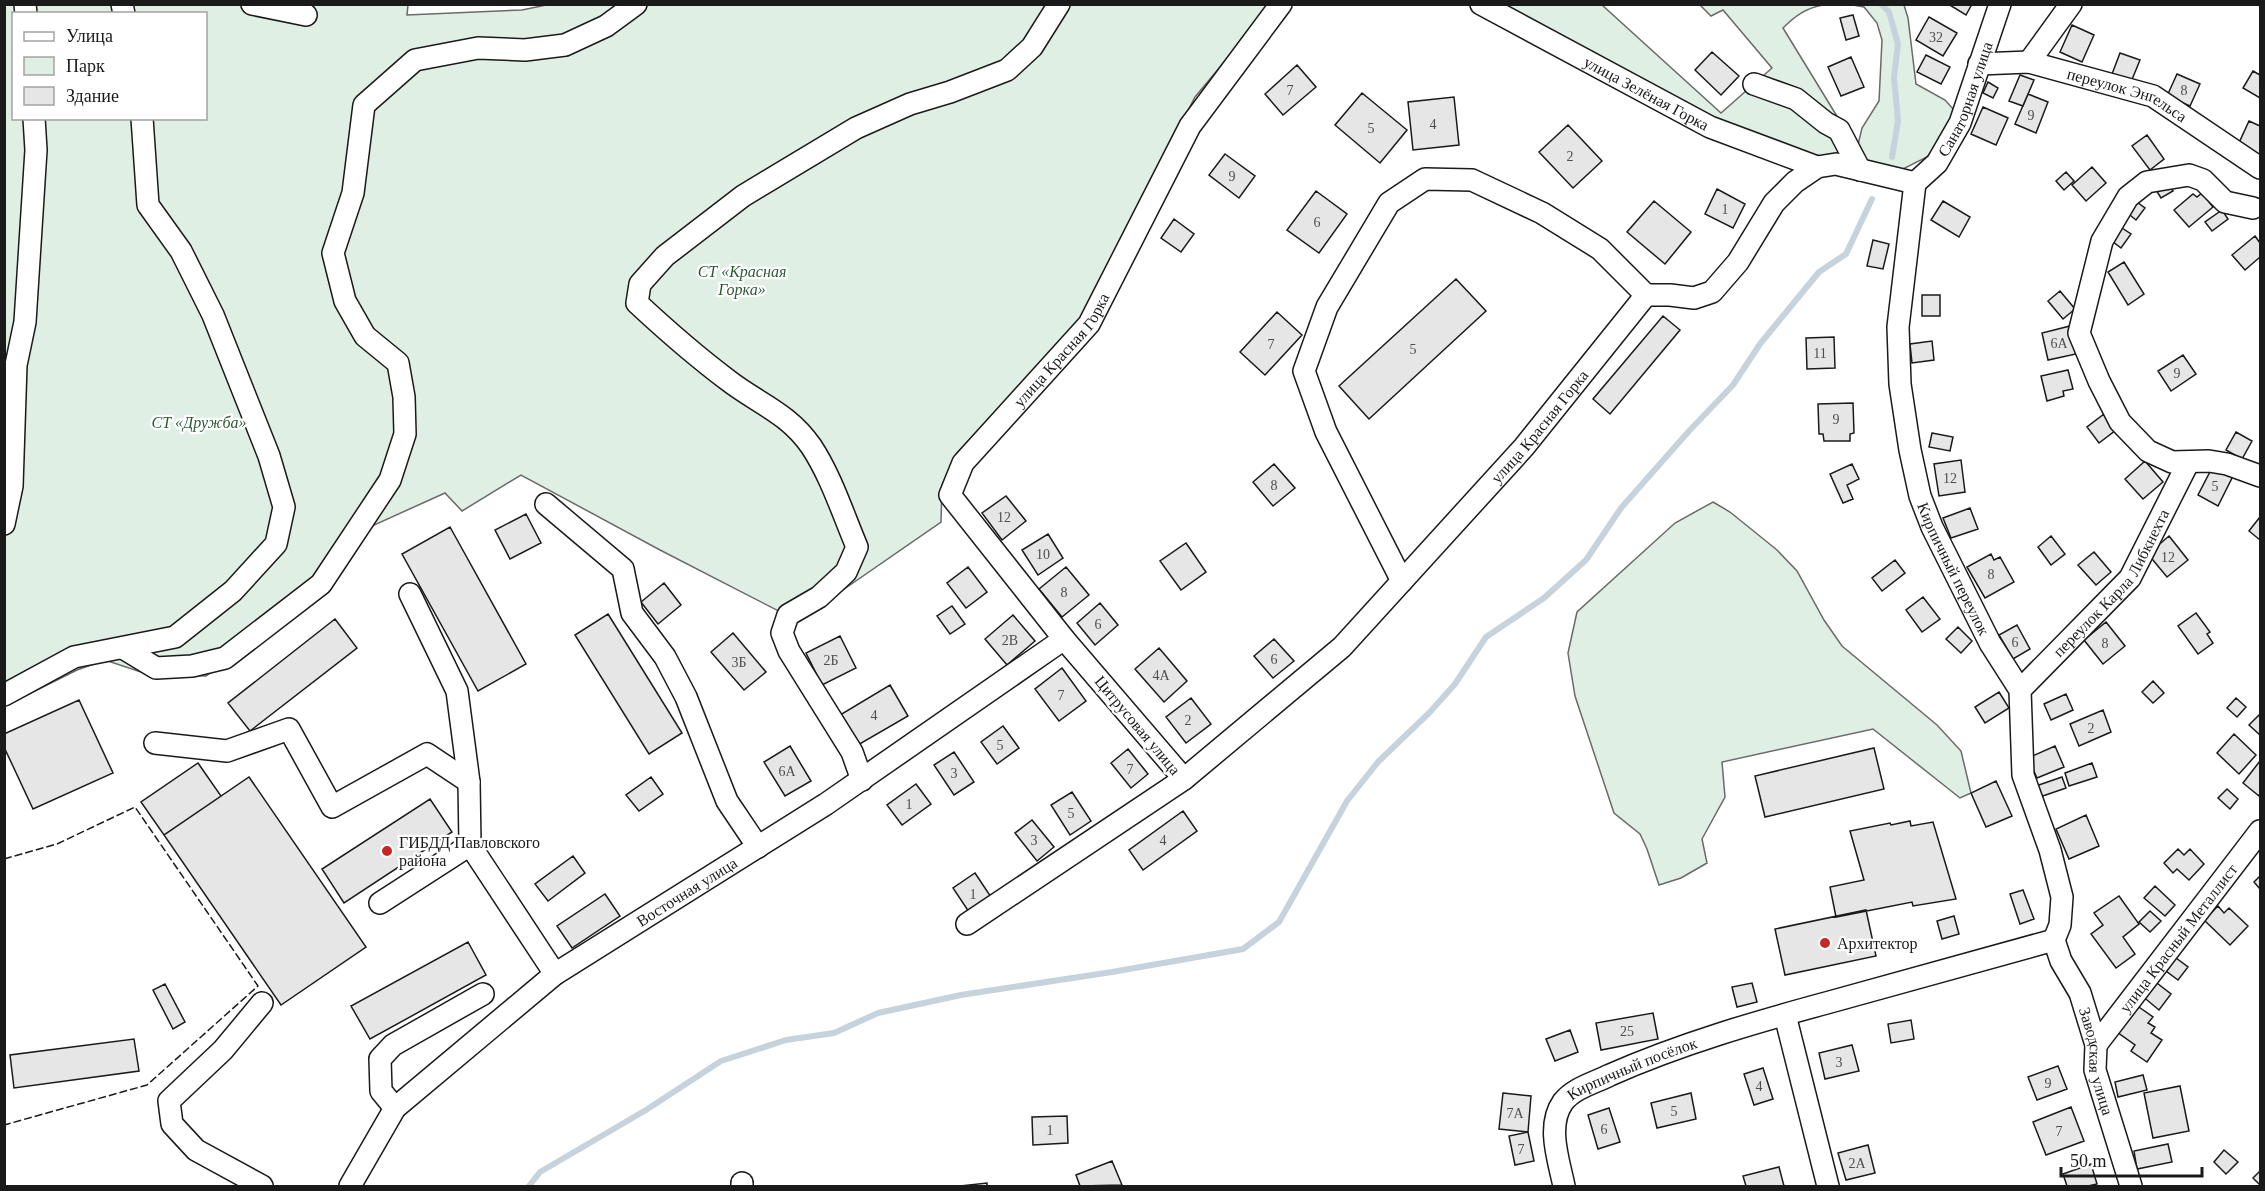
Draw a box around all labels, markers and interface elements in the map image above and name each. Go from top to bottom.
legend [12,12,207,120]
text: Улица [66,26,113,46]
house number: 32 [1929,30,1943,45]
street label: Санаторная улица [1935,40,1996,160]
street label: улица Зелёная Горка [1581,53,1712,134]
text: Парк [66,56,105,76]
street label: переулок Энгельса [2065,65,2190,125]
house number: 7 [1287,83,1294,98]
house number: 8 [2181,83,2188,98]
text: Здание [66,86,119,106]
house number: 9 [2028,108,2035,123]
house number: 4 [1430,117,1437,132]
house number: 5 [1368,121,1375,136]
house number: 2 [1567,149,1574,164]
house number: 9 [1229,169,1236,184]
house number: 1 [1722,202,1729,217]
house number: 6 [1314,215,1321,230]
park label: СТ «Красная Горка» [698,263,786,299]
street label: улица Красная Горка [1010,290,1112,411]
house number: 6А [2050,336,2068,351]
house number: 7 [1268,337,1275,352]
house number: 5 [1410,342,1417,357]
house number: 11 [1813,346,1827,361]
house number: 9 [2174,366,2181,381]
street label: улица Красная Горка [1488,367,1592,487]
house number: 9 [1833,412,1840,427]
park label: СТ «Дружба» [152,414,246,432]
house number: 12 [1943,471,1957,486]
house number: 8 [1271,478,1278,493]
house number: 5 [2212,479,2219,494]
street label: Кирпичный переулок [1914,500,1993,638]
street label: переулок Карла Либкнехта [2050,506,2172,660]
house number: 12 [997,510,1011,525]
house number: 10 [1036,547,1050,562]
house number: 12 [2161,550,2175,565]
house number: 8 [1988,567,1995,582]
house number: 8 [1061,585,1068,600]
house number: 6 [1095,617,1102,632]
house number: 2В [1002,633,1018,648]
house number: 6 [2012,635,2019,650]
house number: 8 [2102,636,2109,651]
house number: 6 [1271,652,1278,667]
house number: 2Б [823,653,839,668]
house number: 3Б [731,655,747,670]
house number: 4А [1152,668,1170,683]
street label: Цитрусовая улица [1091,673,1184,779]
house number: 7 [1058,688,1065,703]
house number: 4 [871,708,878,723]
house number: 2 [1185,713,1192,728]
house number: 2 [2088,721,2095,736]
house number: 5 [997,738,1004,753]
house number: 7 [1127,762,1134,777]
house number: 6А [778,764,796,779]
house number: 3 [951,766,958,781]
house number: 1 [906,797,913,812]
house number: 5 [1068,806,1075,821]
house number: 3 [1031,833,1038,848]
house number: 4 [1160,833,1167,848]
place label: ГИБДД Павловского района [399,834,540,870]
marker: ГИБДД Павловского района [380,844,394,858]
street label: Восточная улица [633,854,740,930]
street label: улица Красный Металлист [2116,861,2241,1016]
house number: 1 [970,887,977,902]
place label: Архитектор [1837,935,1918,953]
marker: Архитектор [1818,936,1832,950]
street label: Заводская улица [2076,1005,2116,1117]
house number: 25 [1620,1024,1634,1039]
street label: Кирпичный посёлок [1564,1034,1699,1103]
house number: 3 [1836,1055,1843,1070]
house number: 9 [2045,1076,2052,1091]
house number: 4 [1756,1079,1763,1094]
house number: 5 [1671,1104,1678,1119]
house number: 7А [1506,1106,1524,1121]
house number: 6 [1601,1122,1608,1137]
house number: 1 [1047,1123,1054,1138]
house number: 7 [2056,1124,2063,1139]
scale bar [2061,1140,2202,1178]
house number: 7 [1518,1142,1525,1157]
text: 50 m [2070,1151,2107,1171]
house number: 2А [1848,1156,1866,1171]

